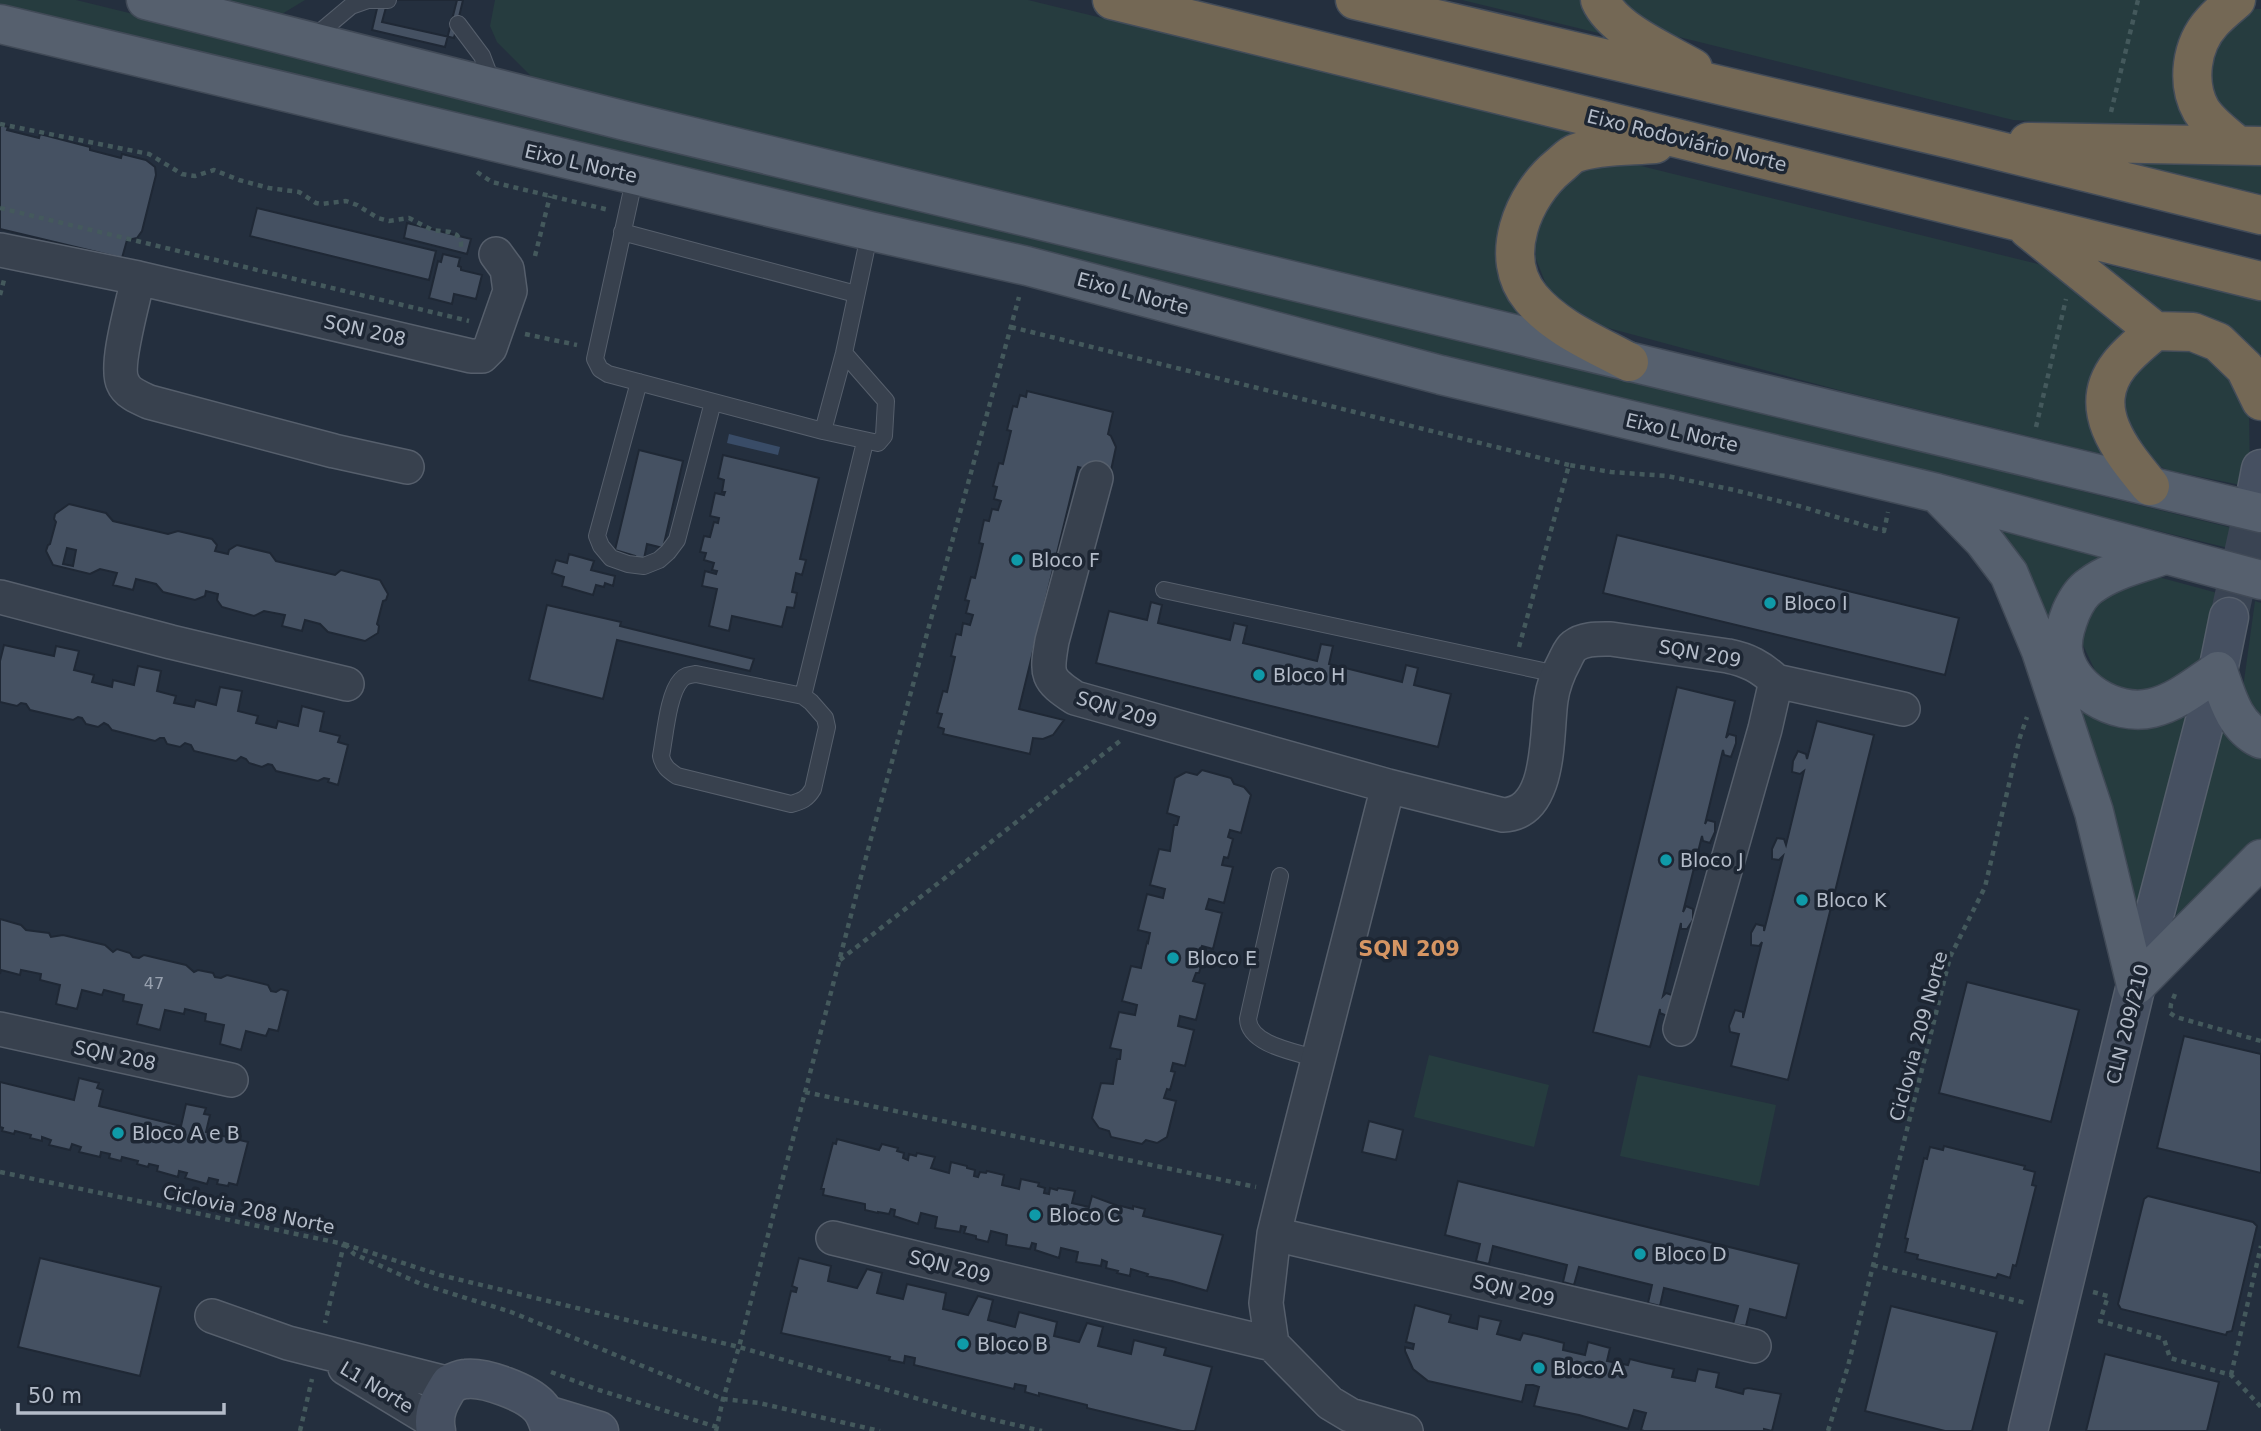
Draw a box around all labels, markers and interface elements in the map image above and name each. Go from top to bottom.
street label: Eixo Rodoviário Norte [1585,105,1789,175]
street label: Eixo L Norte [522,139,640,187]
street label: Eixo L Norte [1075,267,1191,319]
street label: SQN 208 [322,310,408,350]
street label: Eixo L Norte [1623,408,1741,456]
place label: Bloco F [1031,549,1100,571]
marker: Bloco F [1009,552,1025,568]
place label: Bloco I [1784,592,1848,614]
marker: Bloco I [1762,595,1778,611]
street label: SQN 209 [1657,635,1743,671]
place label: Bloco H [1273,664,1345,686]
marker: Bloco H [1251,667,1267,683]
street label: SQN 209 [1074,686,1160,732]
place label: Bloco J [1680,849,1744,871]
marker: Bloco J [1658,852,1674,868]
place label: Bloco K [1816,889,1887,911]
marker: Bloco K [1794,892,1810,908]
district label: SQN 209 [1358,937,1460,961]
place label: Bloco E [1187,947,1257,969]
street label: Ciclovia 209 Norte [1885,949,1951,1123]
marker: Bloco E [1165,950,1181,966]
street label: CLN 209/210 [2101,962,2153,1086]
house number: 47 [144,974,164,993]
street label: SQN 208 [72,1036,158,1074]
place label: Bloco A e B [132,1122,240,1144]
marker: Bloco A e B [110,1125,126,1141]
street label: Ciclovia 208 Norte [161,1180,337,1238]
place label: Bloco C [1049,1204,1120,1226]
marker: Bloco C [1027,1207,1043,1223]
place label: Bloco D [1654,1243,1727,1265]
street label: SQN 209 [907,1245,993,1287]
marker: Bloco D [1632,1246,1648,1262]
street label: SQN 209 [1471,1270,1557,1310]
place label: Bloco B [977,1333,1048,1355]
marker: Bloco B [955,1336,971,1352]
street label: L1 Norte [336,1357,418,1417]
place label: Bloco A [1553,1357,1624,1379]
marker: Bloco A [1531,1360,1547,1376]
scale bar [18,1372,224,1416]
text: 50 m [28,1384,82,1408]

